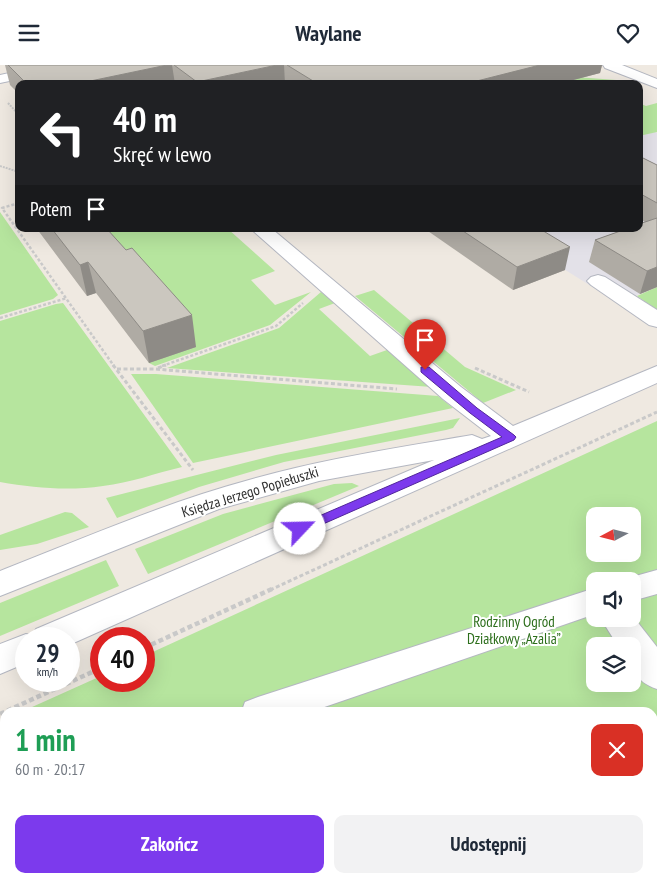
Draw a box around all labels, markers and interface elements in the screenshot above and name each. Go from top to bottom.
icon: menu [15,19,43,47]
text: Waylane [295,19,362,47]
icon: heart [614,19,642,47]
text: 40 m [113,96,177,142]
icon: left [30,100,95,165]
text: Skręć w lewo [113,140,211,168]
icon: arrive [82,195,110,223]
text: Potem [30,197,72,221]
pin [404,319,446,370]
icon: arrive [411,326,439,354]
street label: Księdza Jerzego Popiełuszki [179,462,321,521]
position arrow [273,502,325,554]
north arrow [586,507,641,563]
map controls [586,507,641,692]
button: sound [586,572,641,627]
park label: Rodzinny Ogród Działkowy „Azalia” [467,612,561,648]
speed limit sign: 40 [90,627,155,692]
text: 29 [36,637,59,669]
button: layers [586,637,641,692]
text: km/h [37,664,58,679]
text: 1 min [15,720,76,759]
button: close [591,724,643,776]
text: 60 m · 20:17 [15,759,86,779]
button: Zakończ [15,815,324,873]
button: Udostępnij [334,815,643,873]

